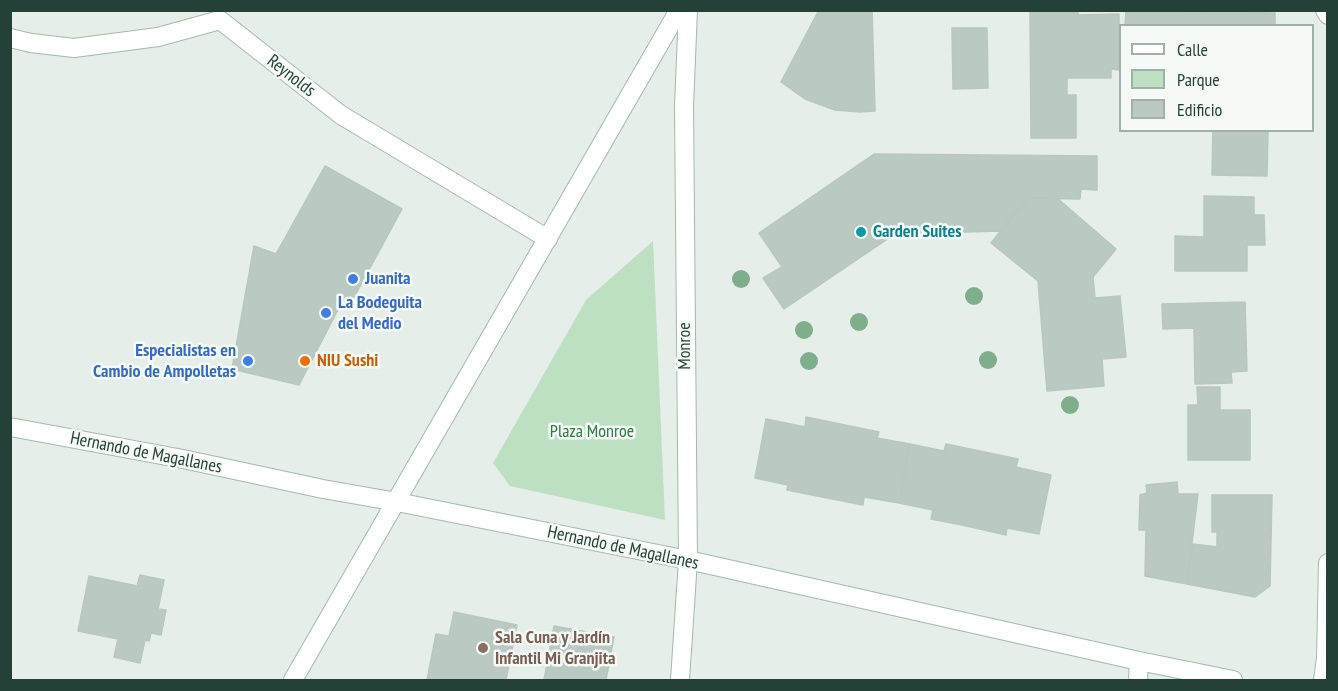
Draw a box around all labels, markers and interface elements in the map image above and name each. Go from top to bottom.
legend [1119,24,1314,132]
text: Calle [1177,38,1208,61]
street label: Reynolds [262,50,320,102]
text: Parque [1177,68,1220,91]
text: Edificio [1177,98,1222,121]
place label: Garden Suites [873,221,961,243]
marker: Garden Suites [854,225,868,239]
place label: Juanita [365,268,410,290]
marker: Juanita [346,272,360,286]
place label: La Bodeguita del Medio [338,292,422,334]
marker: La Bodeguita del Medio [319,306,333,320]
street label: Monroe [674,322,696,370]
place label: Especialistas en Cambio de Ampolletas [93,340,236,382]
place label: NIU Sushi [317,350,378,372]
marker: Especialistas en Cambio de Ampolletas [241,354,255,368]
marker: NIU Sushi [298,354,312,368]
park label: Plaza Monroe [550,421,634,443]
street label: Hernando de Magallanes [68,428,224,478]
street label: Hernando de Magallanes [545,521,701,575]
place label: Sala Cuna y Jardín Infantil Mi Granjita [495,627,615,670]
marker: Sala Cuna y Jardín Infantil Mi Granjita [476,641,490,655]

